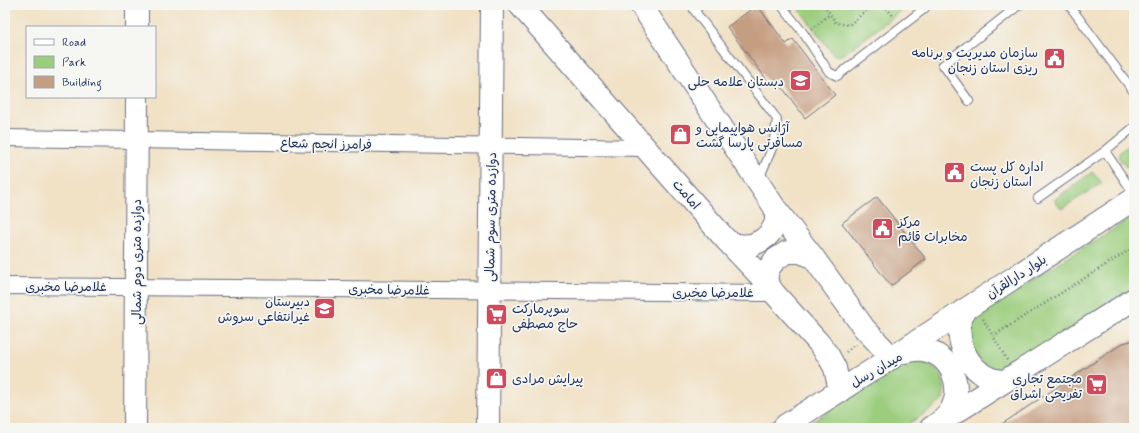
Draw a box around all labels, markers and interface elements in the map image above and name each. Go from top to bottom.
legend [26,26,156,98]
text: Road [62,35,86,51]
place label: سازمان مدیریت و برنامه ریزی استان زنجان [912,45,1038,77]
public building icon: سازمان مدیریت و برنامه ریزی استان زنجان [1041,46,1067,72]
text: Park [62,55,86,71]
school or university icon: دبستان علامه حلی [787,68,813,94]
place label: دبستان علامه حلی [688,74,784,91]
text: Building [62,75,102,92]
place label: آژانس هواپیمایی و مسافرتی پارسا گشت [695,120,803,152]
shop icon: آژانس هواپیمایی و مسافرتی پارسا گشت [667,121,693,147]
street label: فرامرز انجم شعاع [280,135,372,155]
street label: دوازده متری سوم شمالی [482,152,502,282]
place label: اداره کل پست استان زنجان [970,159,1044,191]
public building icon: اداره کل پست استان زنجان [942,160,968,186]
street label: امامت [668,176,704,214]
street label: دوازده متری دوم شمالی [129,199,147,325]
place label: مرکز مخابرات قائم [897,214,968,247]
public building icon: مرکز مخابرات قائم [870,215,896,241]
street label: بلوار دارالقرآن [983,251,1050,303]
street label: غلامرضا مخبری [25,279,107,296]
street label: غلامرضا مخبری [348,281,430,300]
street label: غلامرضا مخبری [672,285,754,302]
place label: دبیرستان غیرانتفاعی سروش [218,294,310,326]
school or university icon: دبیرستان غیرانتفاعی سروش [312,295,338,321]
place label: سوپرمارکت حاج مصطفی [512,301,578,333]
supermarket icon: سوپرمارکت حاج مصطفی [484,302,510,328]
street label: میدان رسل [848,349,906,392]
shop icon: پیرایش مرادی [484,365,510,391]
place label: پیرایش مرادی [512,371,584,388]
place label: مجتمع تجاری تفریحی اشراق [1010,371,1082,403]
supermarket icon: مجتمع تجاری تفریحی اشراق [1084,372,1110,398]

